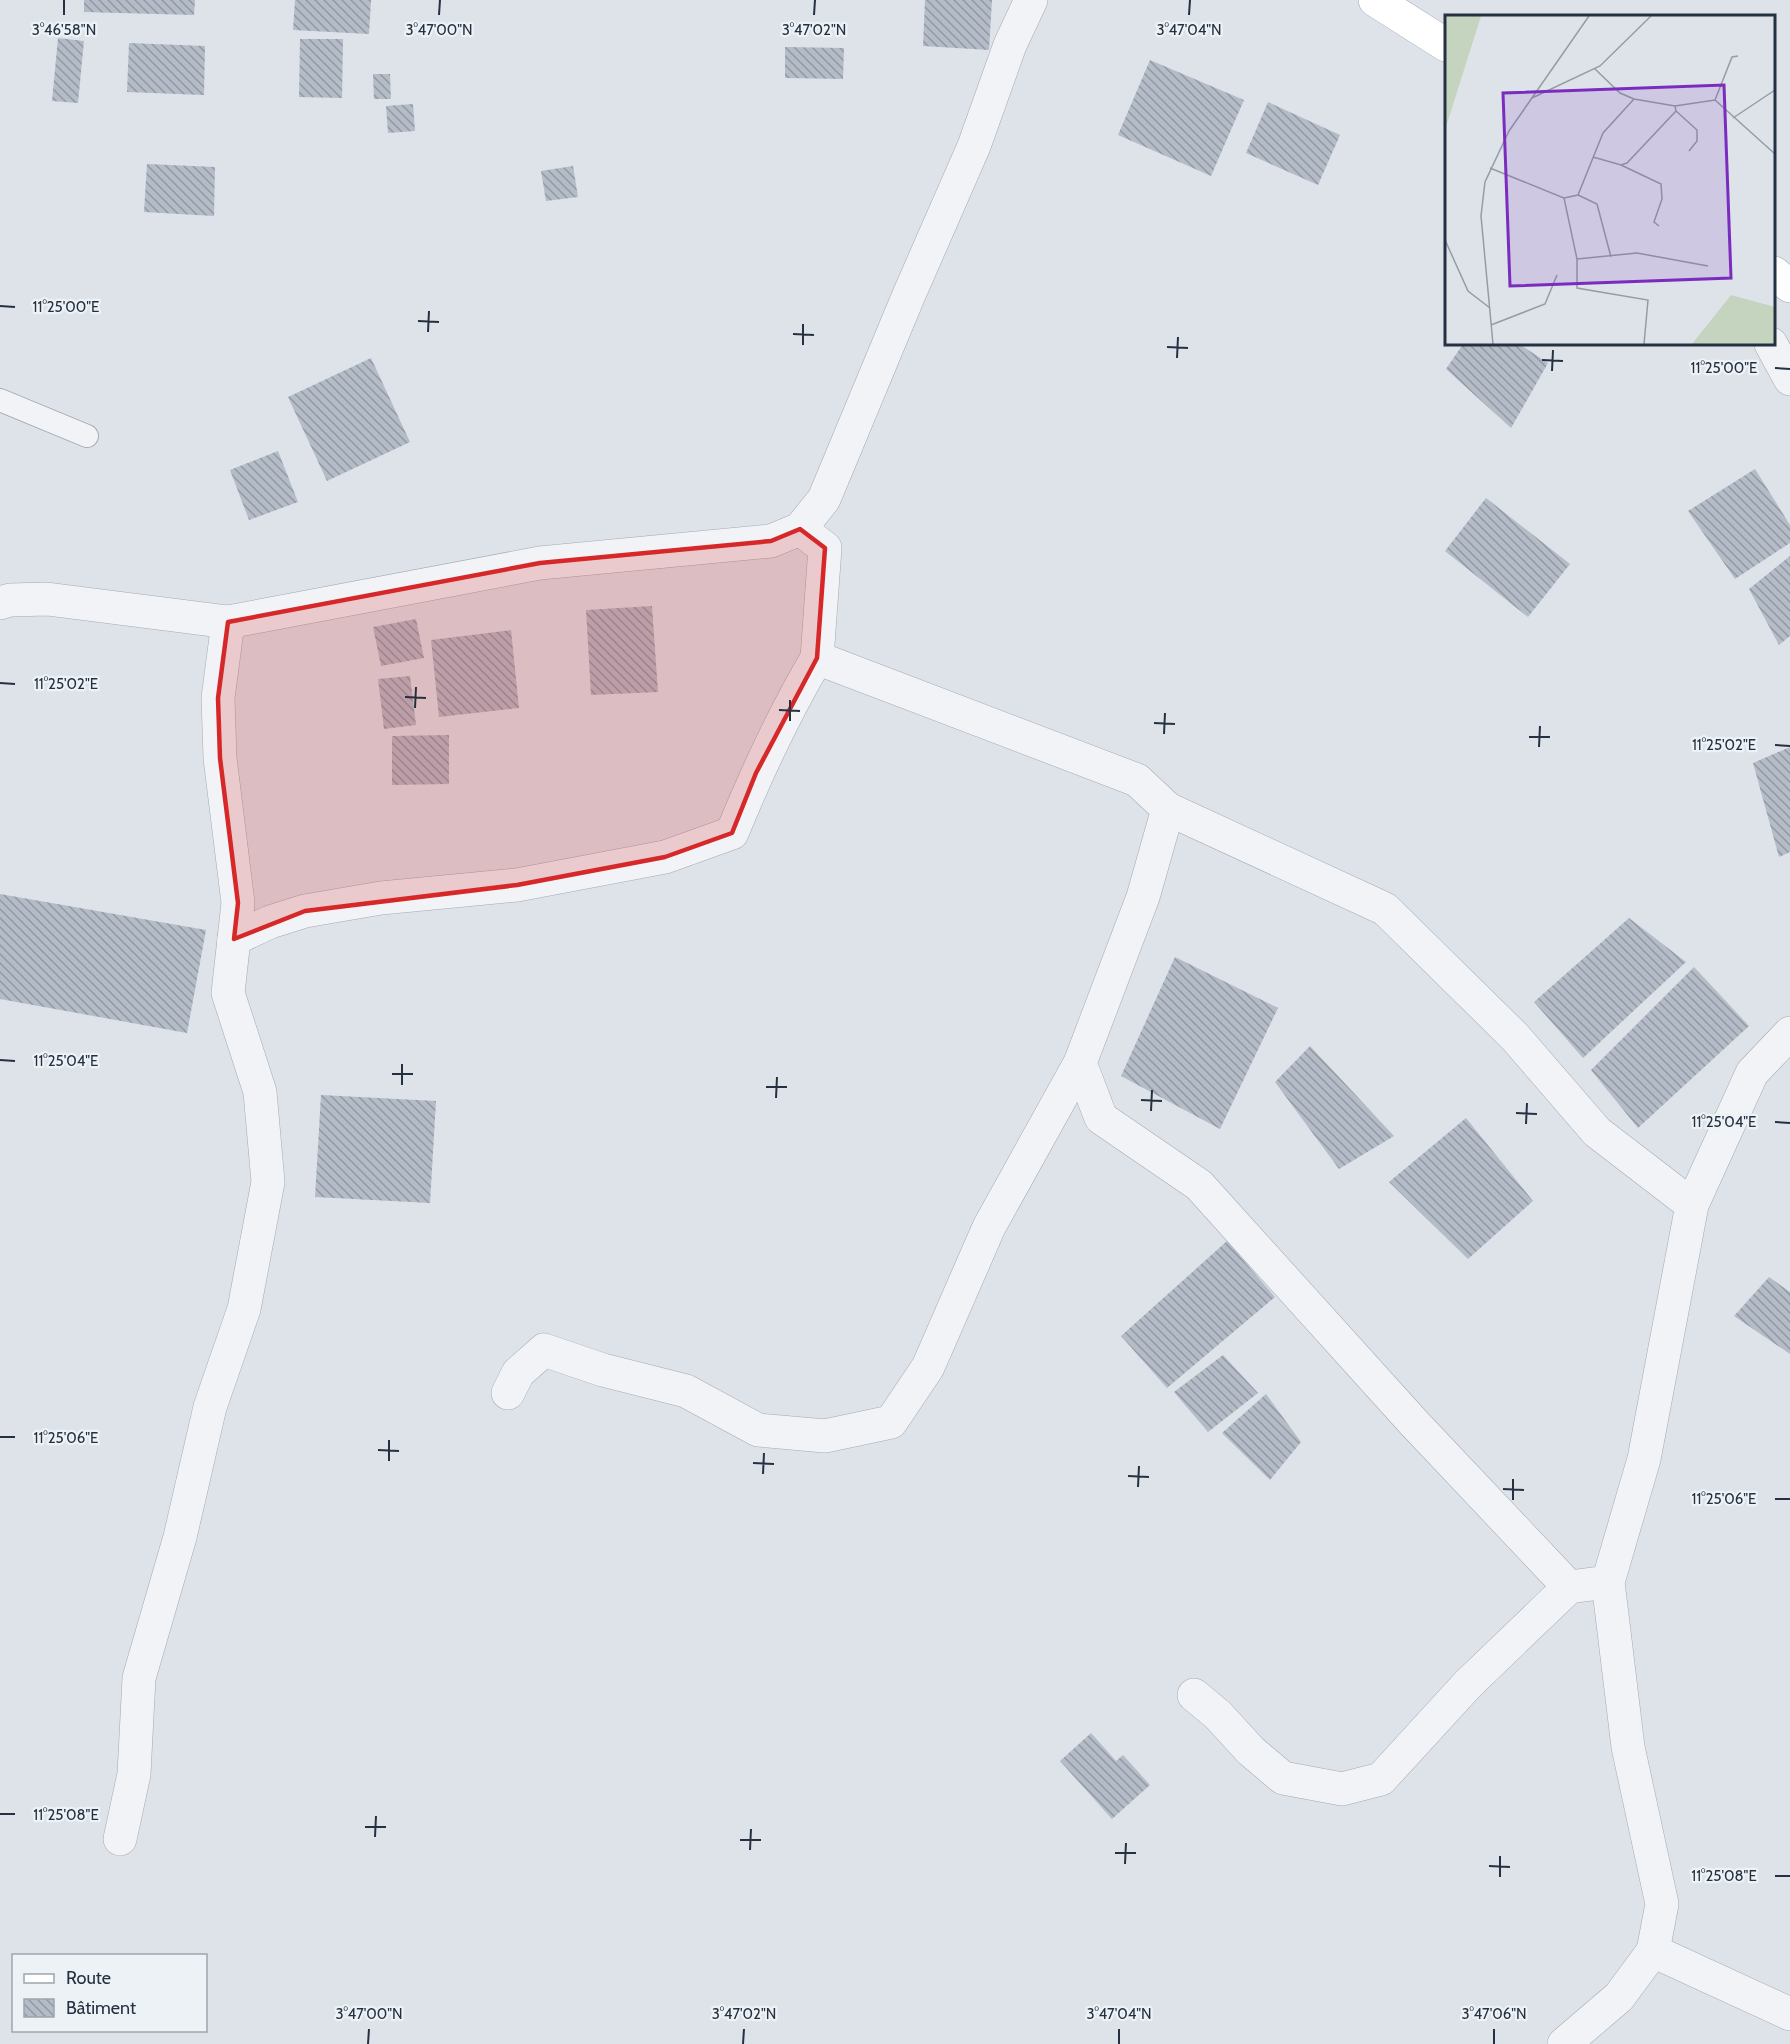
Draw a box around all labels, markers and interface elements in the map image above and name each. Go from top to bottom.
inset map [1445,15,1775,345]
text: 3°46'58"N [32,21,96,39]
text: 3°47'00"N [405,21,473,39]
text: 3°47'02"N [782,21,846,39]
text: 3°47'04"N [1156,21,1222,39]
text: 11°25'00"E [33,298,99,316]
text: 11°25'00"E [1691,359,1757,377]
text: 11°25'02"E [34,675,98,693]
text: 11°25'02"E [1692,736,1756,754]
text: 11°25'04"E [34,1052,98,1070]
text: 11°25'04"E [1692,1113,1756,1131]
text: 11°25'06"E [34,1429,98,1447]
text: 11°25'06"E [1692,1490,1756,1508]
text: 11°25'08"E [33,1806,99,1824]
text: 11°25'08"E [1691,1867,1757,1885]
legend [12,1954,207,2032]
text: Route [66,1967,111,1989]
text: Bâtiment [66,1997,136,2019]
text: 3°47'00"N [335,2005,403,2023]
text: 3°47'02"N [712,2005,776,2023]
text: 3°47'04"N [1086,2005,1152,2023]
text: 3°47'06"N [1461,2005,1527,2023]

